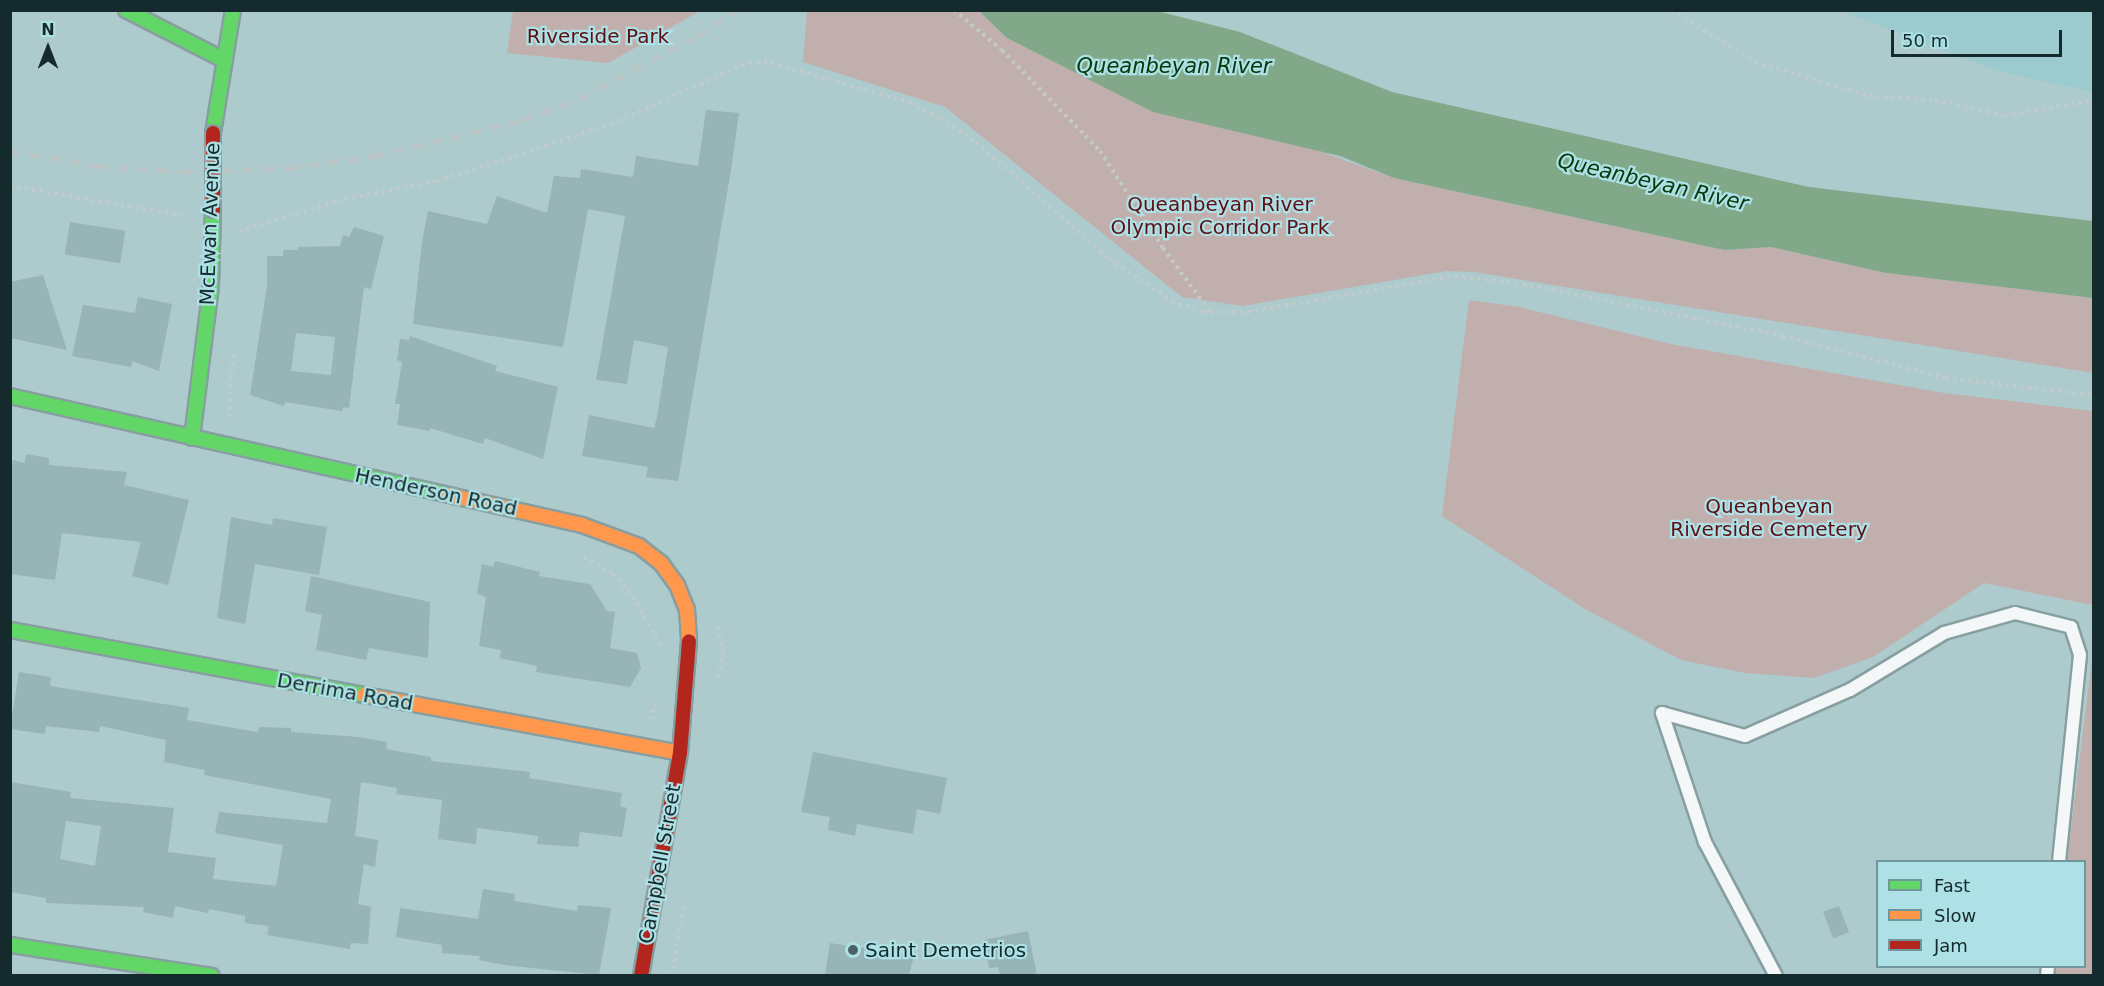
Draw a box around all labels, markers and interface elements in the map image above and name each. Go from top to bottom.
north arrow [18,18,78,78]
scale bar [1894,18,2065,56]
text: N [41,20,55,39]
park label: Riverside Park [527,24,669,48]
text: 50 m [1902,30,1948,51]
water label: Queanbeyan River [1077,53,1271,79]
street label: McEwan Avenue [195,142,225,306]
water label: Queanbeyan River [1555,148,1751,216]
park label: Queanbeyan River Olympic Corridor Park [1111,192,1329,239]
street label: Henderson Road [353,463,519,521]
park label: Queanbeyan Riverside Cemetery [1670,495,1868,542]
street label: Derrima Road [275,668,415,716]
street label: Campbell Street [634,782,686,946]
legend [1876,860,2086,968]
text: Fast [1934,875,1970,896]
text: Slow [1934,905,1976,926]
text: Jam [1934,935,1968,956]
place label: Saint Demetrios [865,938,1026,962]
marker: Saint Demetrios [846,943,860,957]

